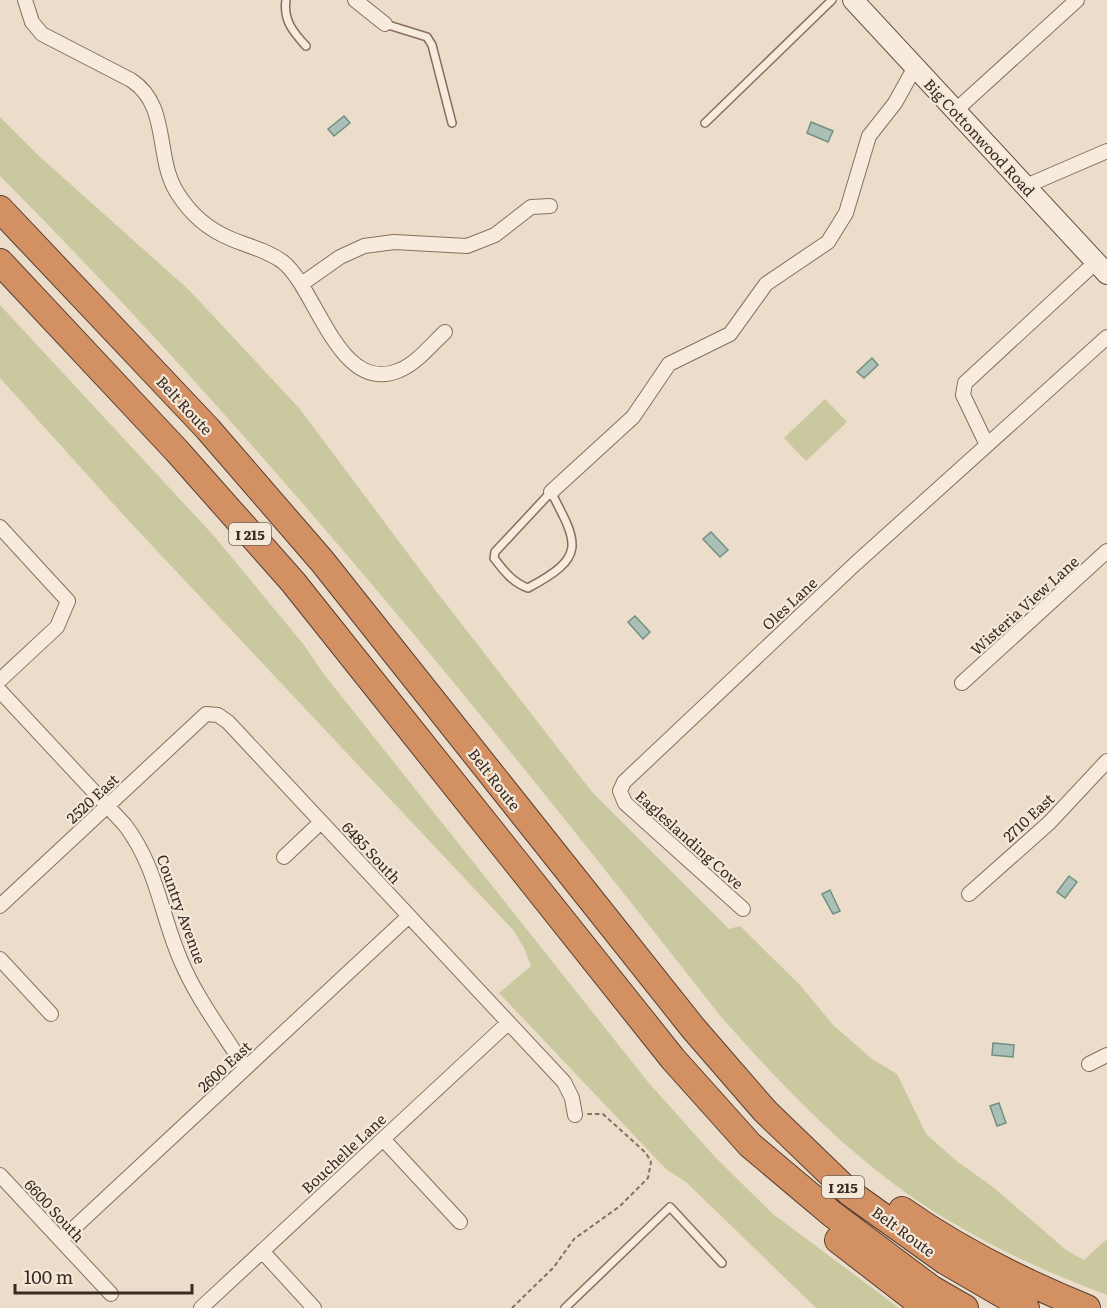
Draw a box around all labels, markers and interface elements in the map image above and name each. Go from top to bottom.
street label: Big Cottonwood Road [919,73,1041,201]
street label: Belt Route [152,370,219,440]
road number: I 215 [229,523,271,545]
street label: Wisteria View Lane [965,550,1084,660]
street label: Oles Lane [756,571,822,635]
street label: Belt Route [463,743,527,815]
street label: 2520 East [61,768,123,828]
street label: Eagleslanding Cove [631,784,749,894]
street label: 2710 East [997,787,1059,847]
street label: 6485 South [337,816,407,888]
street label: Country Avenue [151,851,213,967]
street label: 2600 East [192,1035,256,1097]
street label: Bouchelle Lane [295,1107,391,1198]
street label: 6600 South [20,1173,90,1247]
road number: I 215 [822,1176,864,1198]
street label: Belt Route [868,1200,941,1262]
scale bar [15,1257,192,1295]
text: 100 m [24,1263,73,1290]

